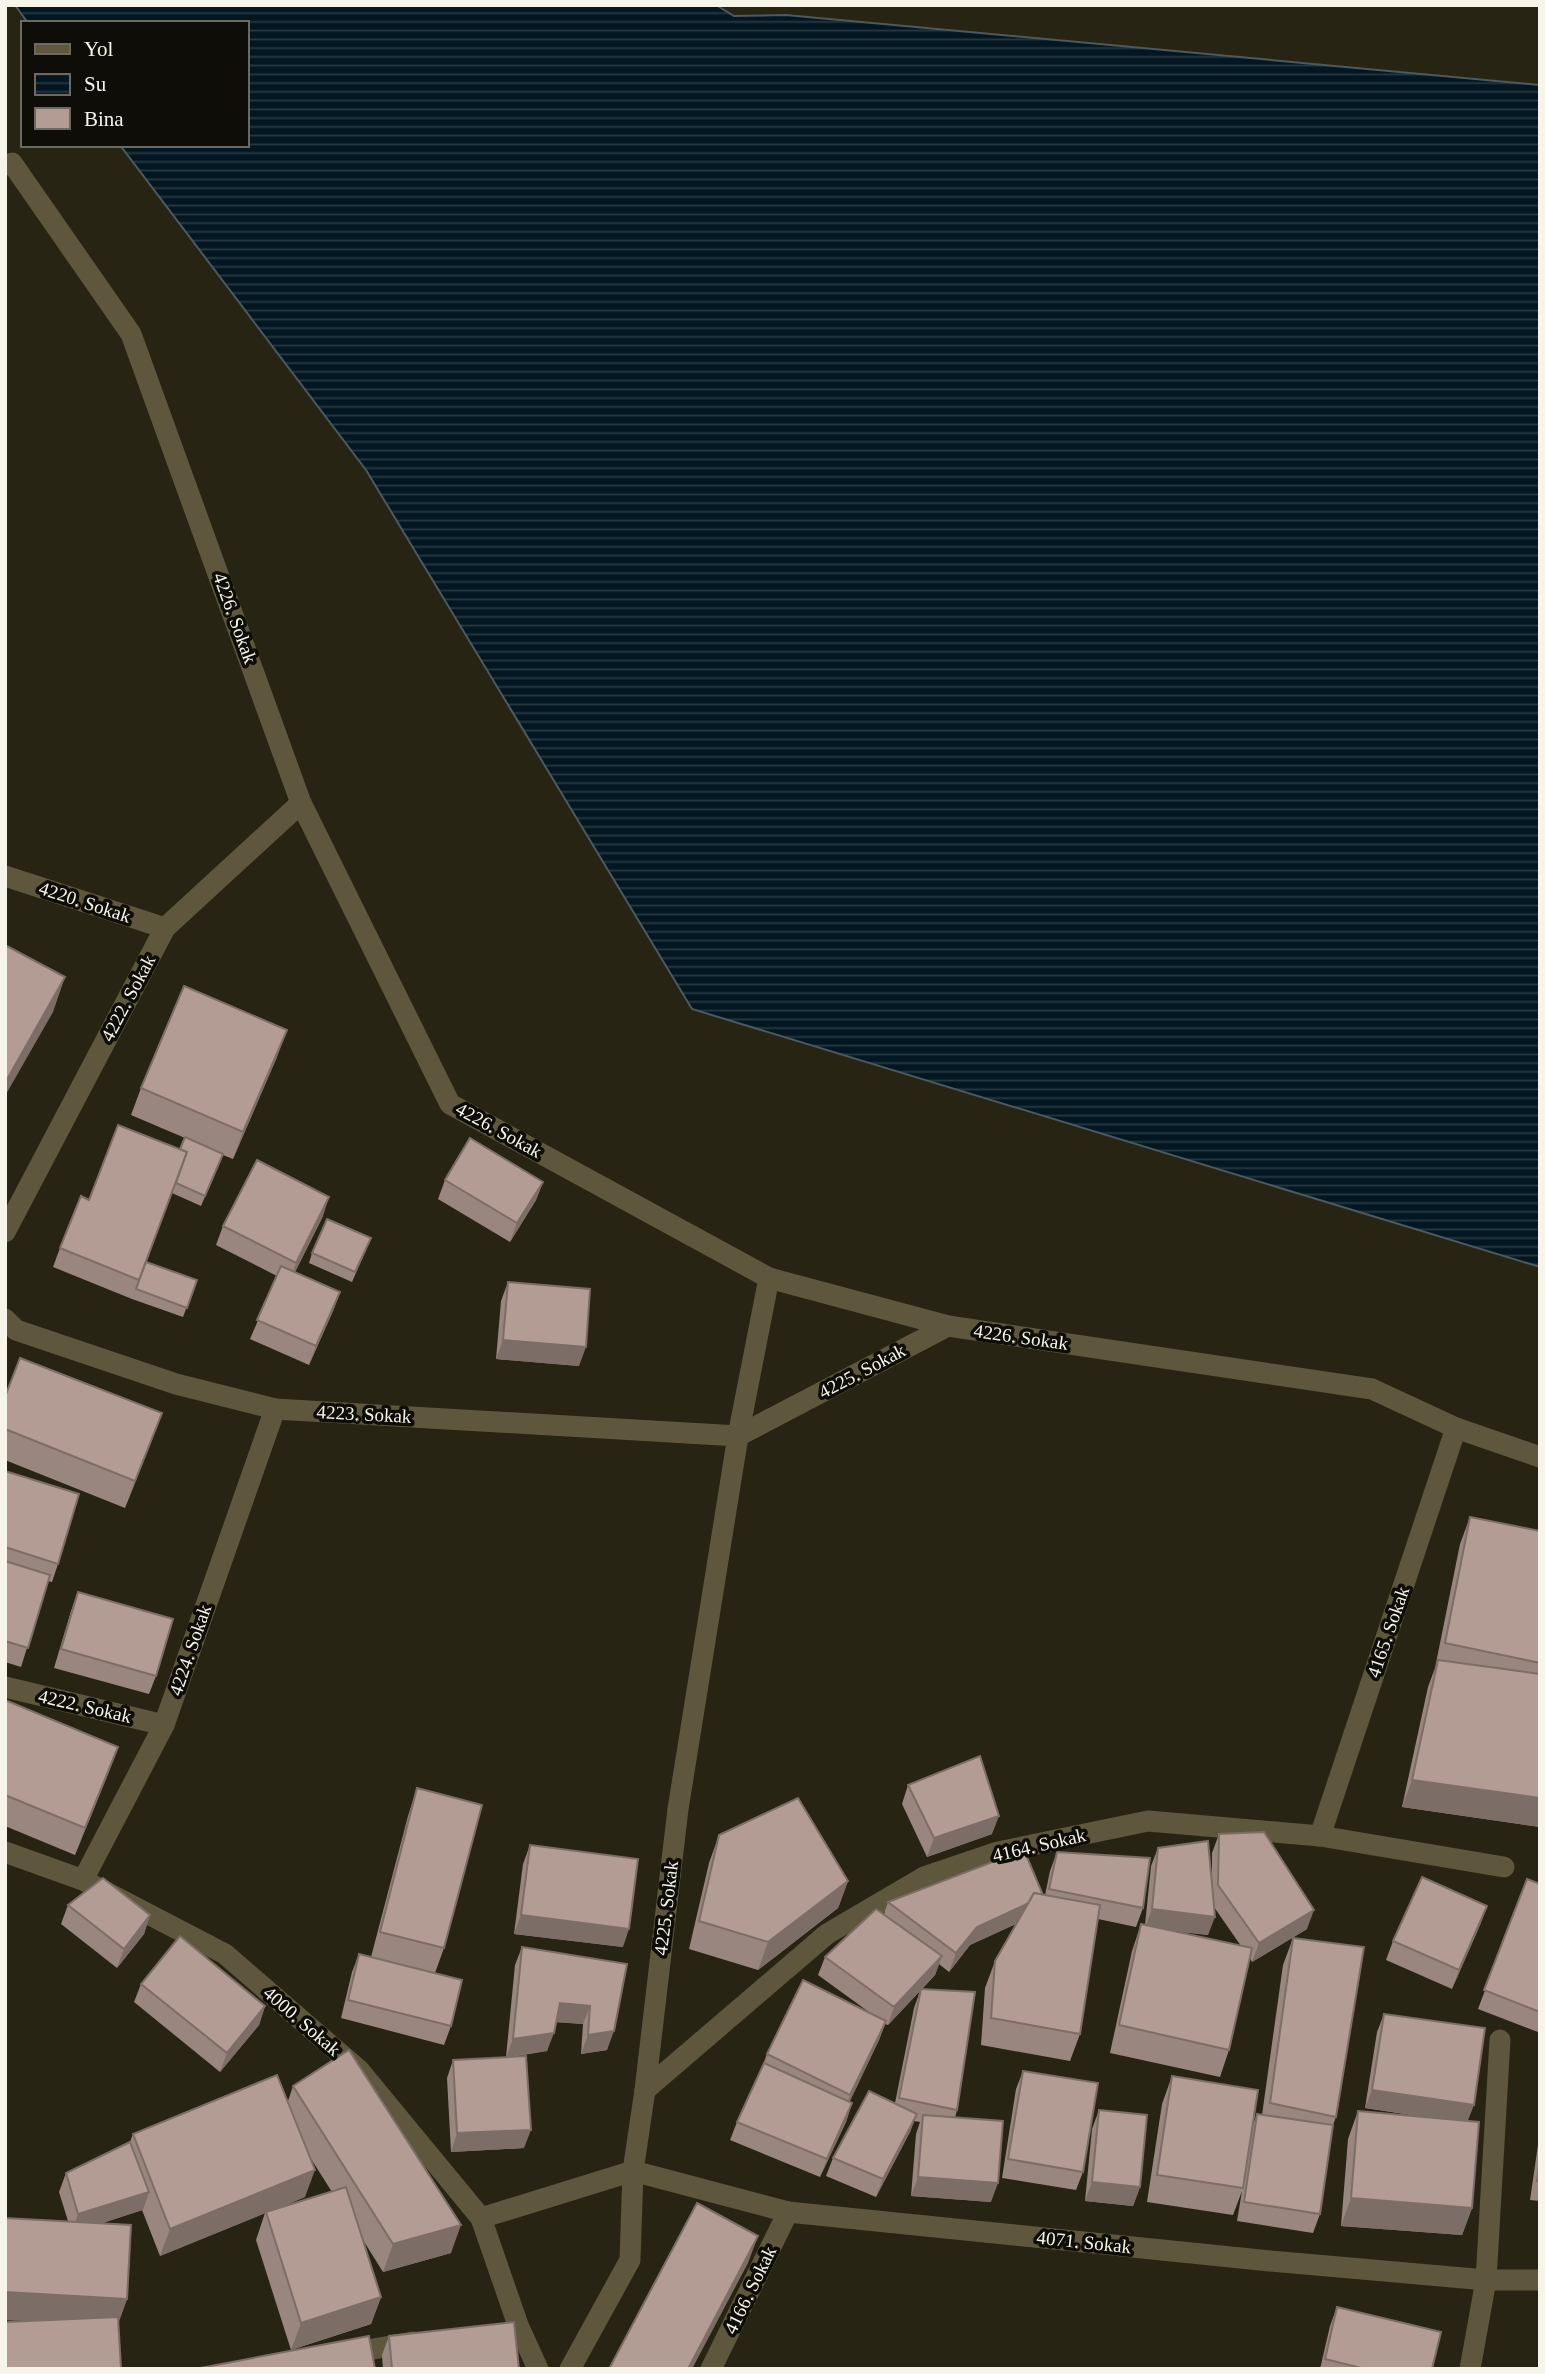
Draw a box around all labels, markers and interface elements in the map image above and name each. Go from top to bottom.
legend [21,21,248,147]
text: Yol [84,37,114,61]
text: Su [84,72,107,96]
text: Bina [84,107,124,131]
street label: 4226. Sokak [209,570,261,667]
street label: 4220. Sokak [37,877,134,927]
street label: 4222. Sokak [96,951,160,1045]
street label: 4226. Sokak [452,1098,546,1162]
street label: 4226. Sokak [973,1320,1070,1354]
street label: 4225. Sokak [815,1339,909,1403]
street label: 4223. Sokak [316,1401,412,1427]
street label: 4165. Sokak [1363,1583,1414,1680]
street label: 4224. Sokak [165,1601,216,1698]
street label: 4222. Sokak [36,1685,134,1727]
street label: 4164. Sokak [990,1824,1088,1866]
street label: 4225. Sokak [650,1859,682,1956]
street label: 4000. Sokak [259,1982,345,2060]
street label: 4071. Sokak [1036,2227,1133,2257]
street label: 4166. Sokak [720,2242,780,2337]

